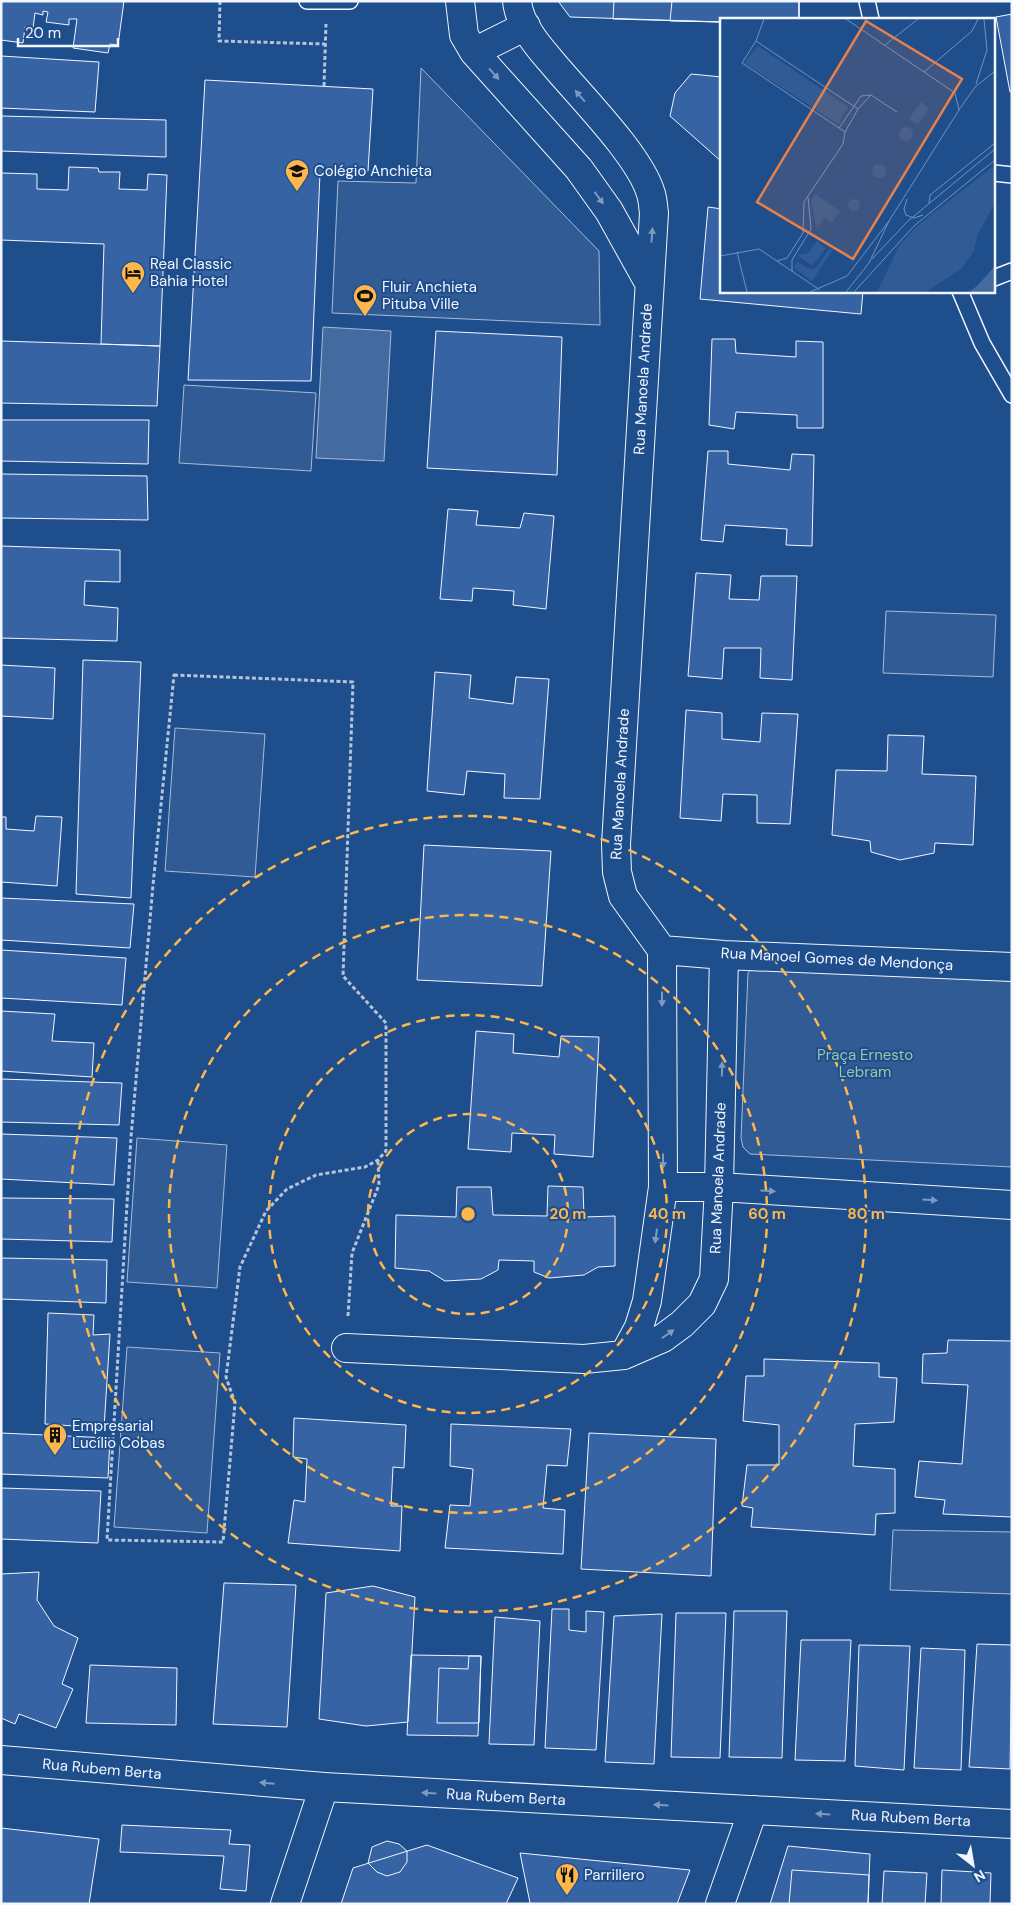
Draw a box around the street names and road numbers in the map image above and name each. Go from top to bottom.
street label: Rua Manoela Andrade [629,303,657,455]
street label: Rua Manoela Andrade [606,708,634,860]
street label: Rua Manoel Gomes de Mendonça [720,943,954,975]
street label: Rua Manoela Andrade [705,1102,731,1254]
street label: Rua Rubem Berta [42,1754,162,1784]
street label: Rua Rubem Berta [446,1784,566,1810]
street label: Rua Rubem Berta [851,1805,971,1831]

